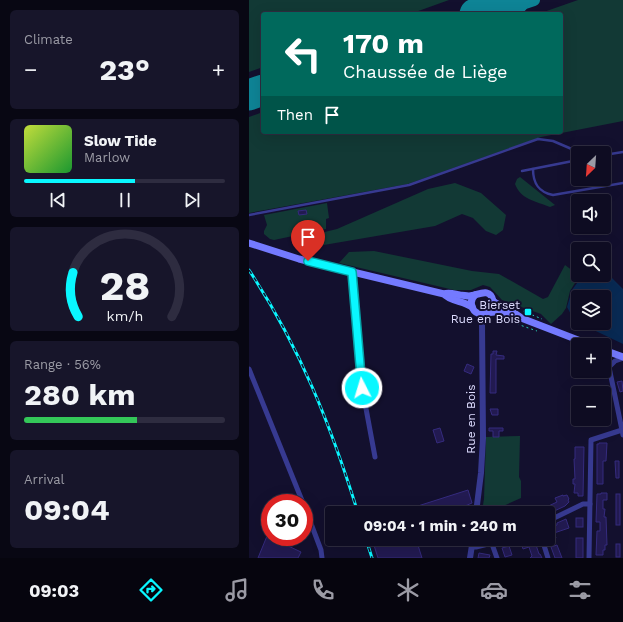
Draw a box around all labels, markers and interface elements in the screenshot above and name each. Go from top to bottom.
text: 170 m [343,27,424,60]
icon: left [277,28,329,80]
text: Climate [24,32,73,47]
text: 23° [99,52,150,87]
text: − [24,57,37,82]
text: + [212,57,225,82]
text: Chaussée de Liège [343,61,507,82]
icon: arrive [321,104,343,126]
text: Then [277,106,313,124]
text: Slow Tide [84,132,157,150]
north arrow [571,146,611,186]
map controls [571,146,611,426]
text: Marlow [84,150,130,165]
icon: previous [47,189,69,211]
icon: pause [114,189,136,211]
icon: next [181,189,203,211]
button: sound [571,194,611,234]
pin [291,220,325,261]
icon: arrive [297,226,319,248]
button: search [571,242,611,282]
text: 28 [99,261,150,310]
button: layers [571,290,611,330]
place label: Bierset Rue en Bois [451,298,520,326]
marker: Bierset Rue en Bois [523,307,533,317]
text: km/h [106,308,143,324]
button: + [571,338,611,378]
text: Range · 56% [24,357,101,372]
position arrow [341,367,383,409]
text: 280 km [24,377,135,412]
street label: Rue en Bois [464,384,478,454]
button: − [571,386,611,426]
text: Arrival [24,472,65,487]
text: 09:04 [24,492,110,527]
speed limit sign: 30 [261,494,313,546]
text: 09:04 · 1 min · 240 m [363,517,517,535]
icon: directions [137,576,165,604]
icon: music [223,576,251,604]
icon: phone [309,576,337,604]
icon: climate [394,576,422,604]
icon: car [480,576,508,604]
icon: filters [566,576,594,604]
text: 09:03 [29,580,79,601]

